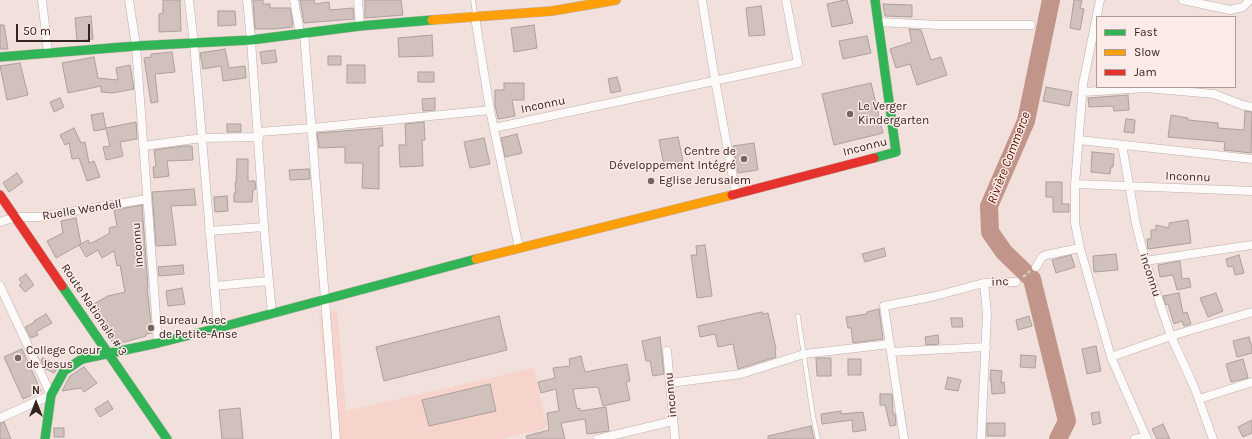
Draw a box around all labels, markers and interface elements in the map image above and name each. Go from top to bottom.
scale bar [18,16,92,42]
legend [1096,16,1236,88]
text: 50 m [23,24,51,38]
text: Fast [1134,25,1157,39]
text: Slow [1134,45,1160,59]
text: Jam [1134,65,1157,79]
street label: Inconnu [519,93,567,117]
place label: Le Verger Kindergarten [858,100,929,128]
marker: Le Verger Kindergarten [845,109,855,119]
water label: Rivière Commerce [984,110,1034,206]
street label: Inconnu [841,135,889,159]
place label: Centre de Développement Intégré [609,145,736,173]
marker: Centre de Développement Intégré [739,154,749,164]
street label: Inconnu [1165,169,1211,185]
place label: Eglise Jerusalem [659,174,751,188]
marker: Eglise Jerusalem [646,176,656,186]
street label: Ruelle Wendell [41,197,123,223]
street label: Inconnu [129,222,147,268]
street label: inconnu [1136,251,1164,299]
street label: Route Nationale # 3 [58,261,130,359]
street label: inc [991,275,1009,289]
place label: Bureau Asec de Petite-Anse [159,314,237,342]
marker: Bureau Asec de Petite-Anse [146,323,156,333]
place label: College Coeur de Jesus [26,344,100,372]
marker: College Coeur de Jesus [13,353,23,363]
street label: inconnu [662,372,680,418]
north arrow [16,383,56,423]
text: N [32,384,40,397]

